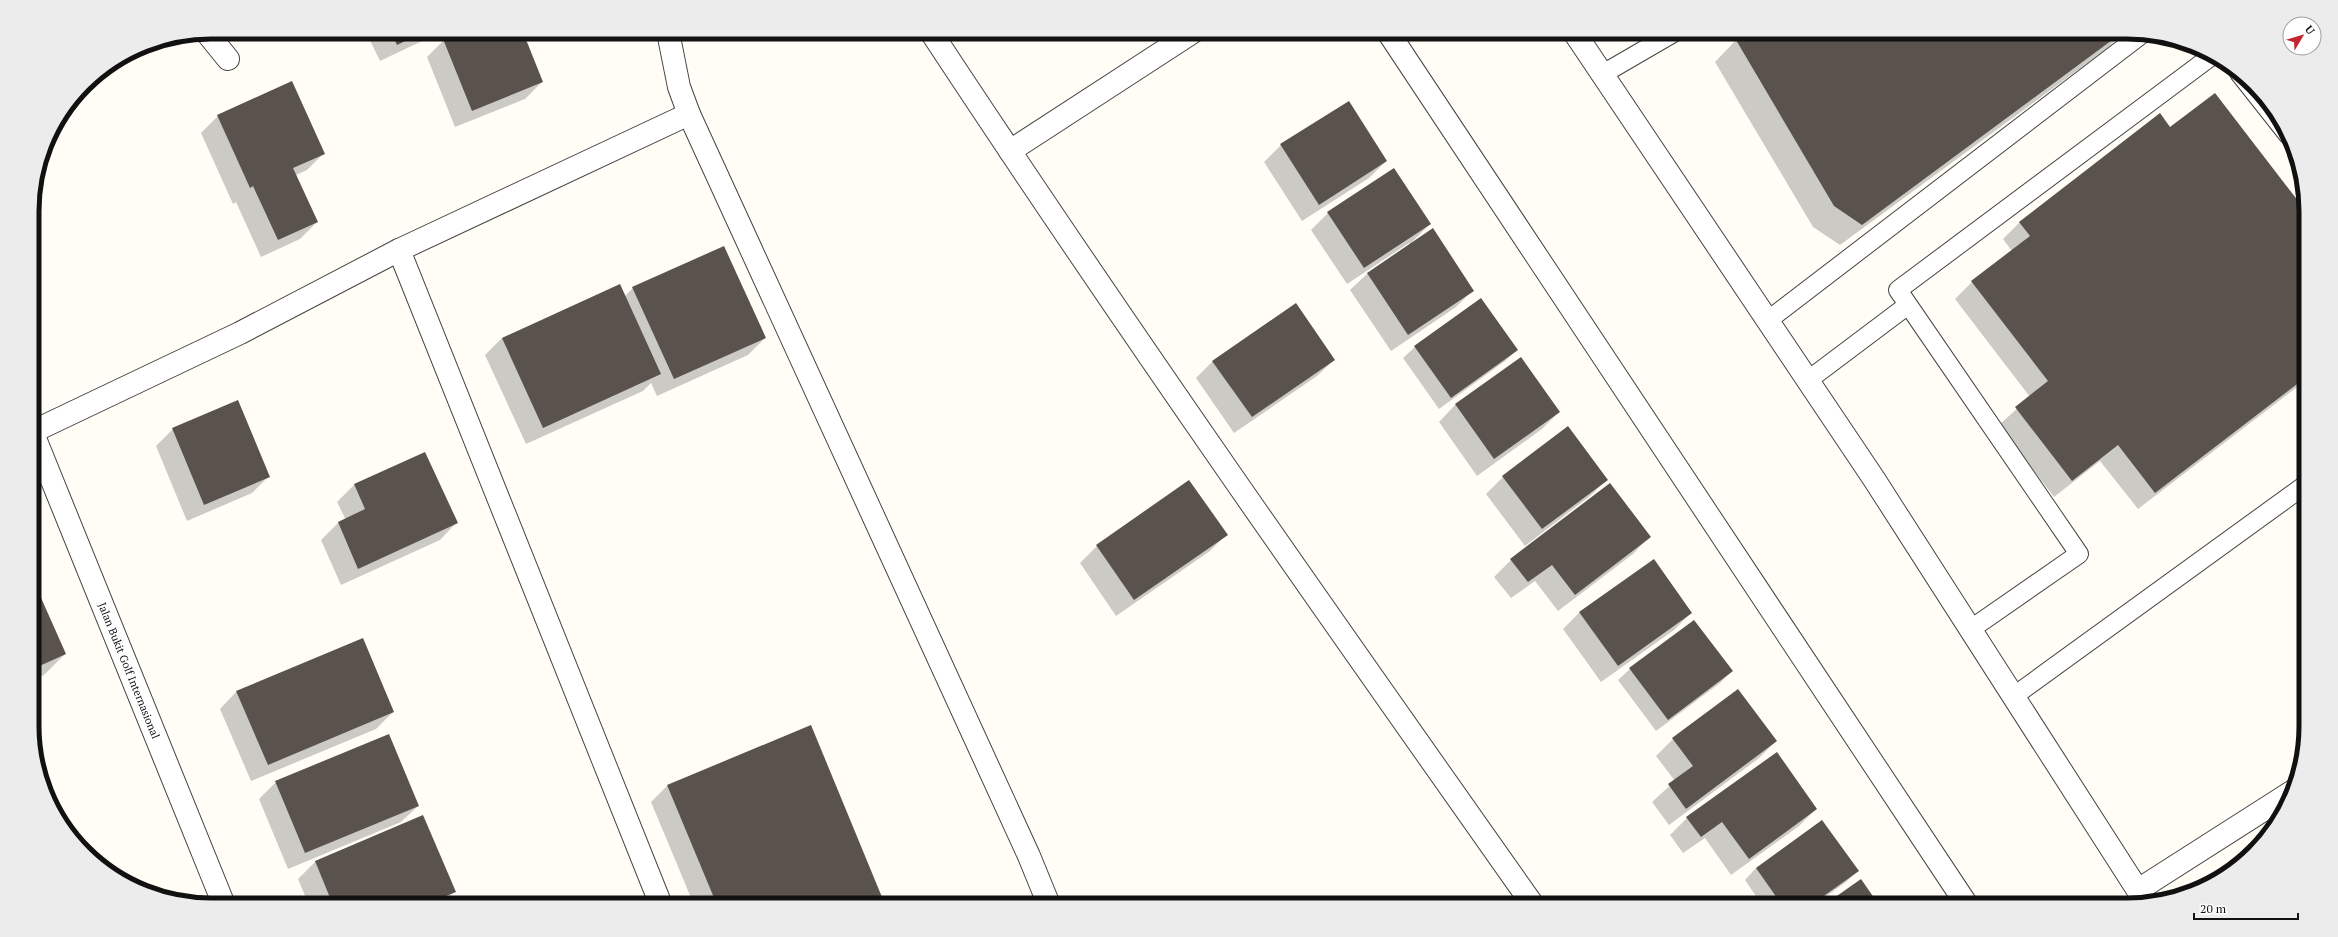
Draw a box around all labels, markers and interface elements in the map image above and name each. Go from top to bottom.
north arrow [2282,16,2322,56]
text: U [2302,22,2318,37]
street label: Jalan Bukit Golf Internasional [95,600,163,741]
scale bar [2194,895,2298,921]
text: 20 m [2200,901,2227,916]

